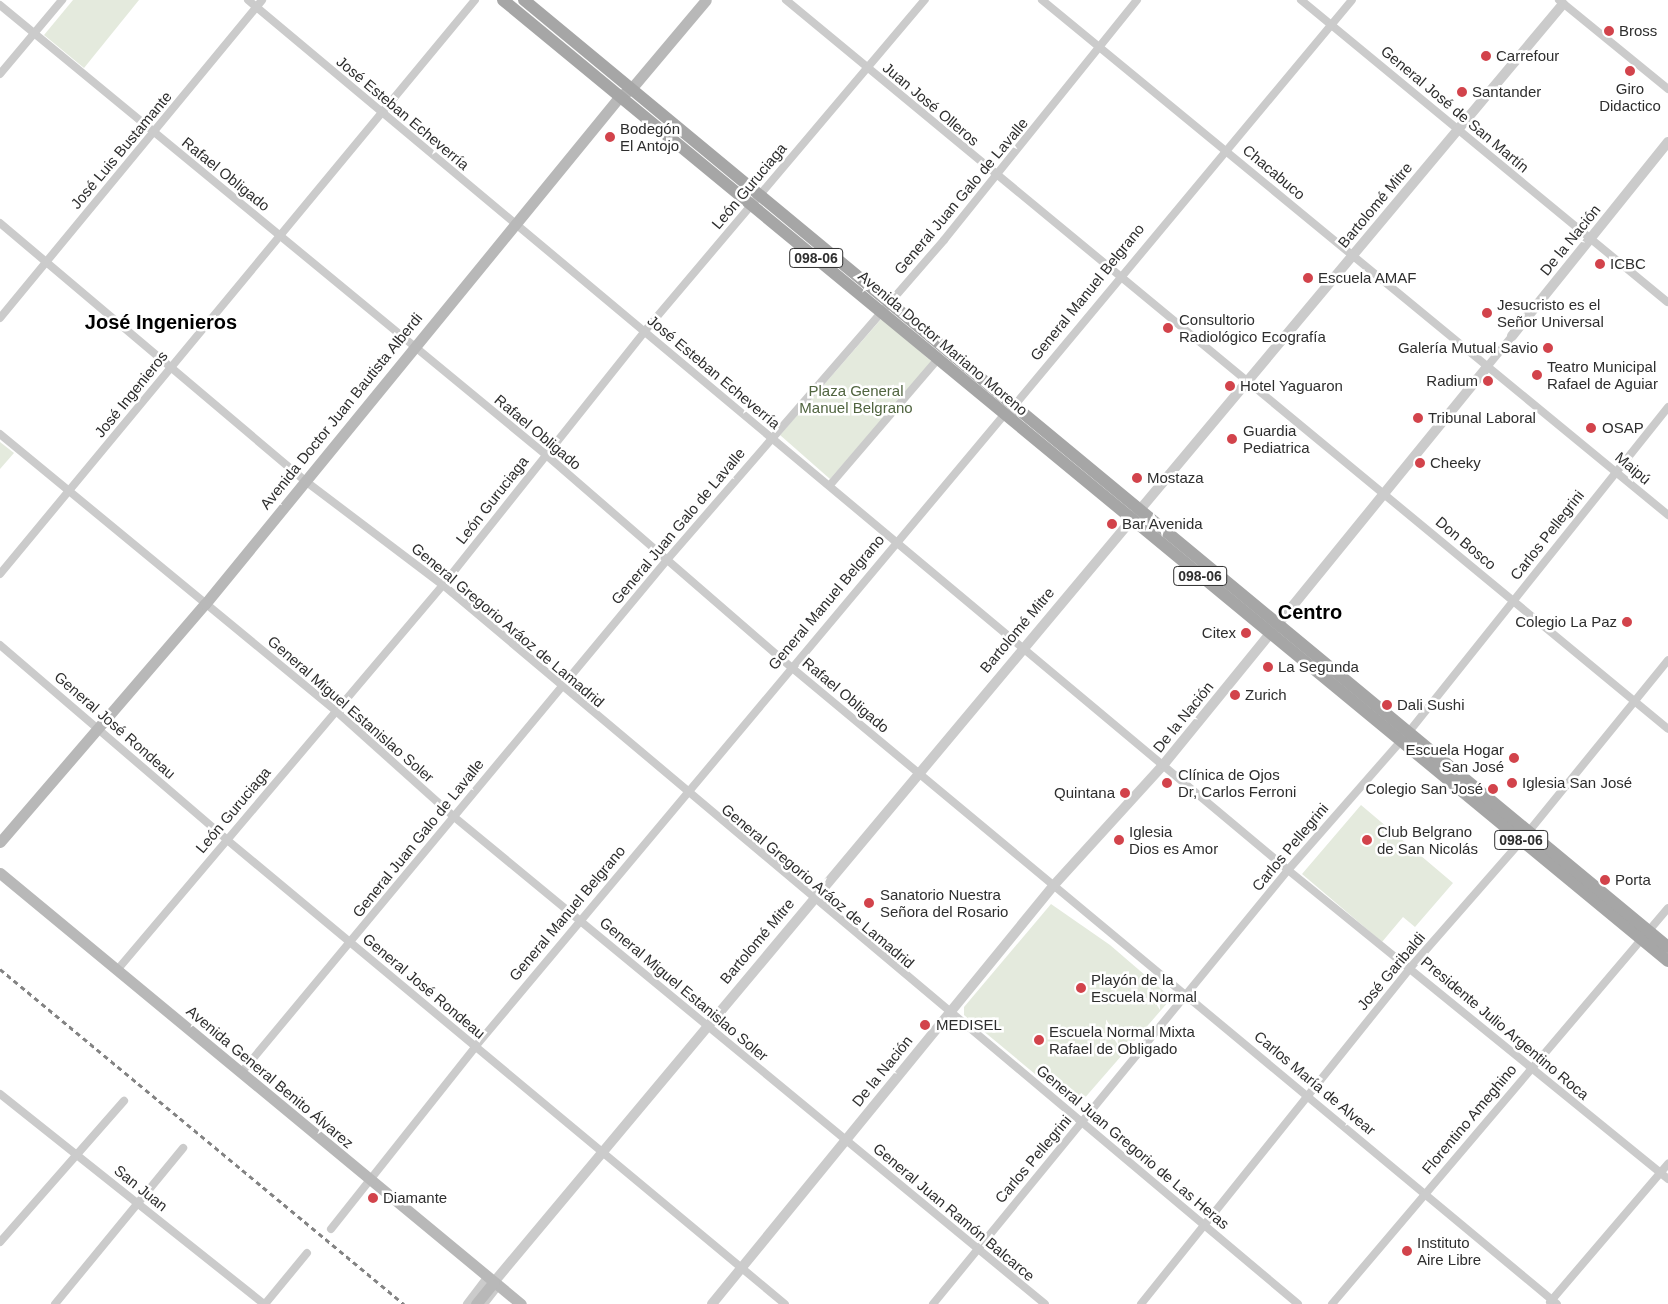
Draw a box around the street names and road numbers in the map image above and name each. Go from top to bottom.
street label: General José de San Martín [1377,42,1533,176]
street label: José Esteban Echeverría [333,52,473,174]
street label: Juan José Olleros [879,59,983,149]
street label: José Luis Bustamante [67,88,175,212]
street label: General Juan Galo de Lavalle [890,114,1032,278]
street label: Rafael Obligado [179,133,273,215]
street label: León Guruciaga [708,139,790,233]
street label: Chacabuco [1239,141,1309,203]
street label: Bartolomé Mitre [1334,159,1416,251]
street label: De la Nación [1536,201,1604,279]
street label: General Manuel Belgrano [1026,220,1148,364]
road number: 098-06 [788,247,844,270]
street label: Avenida Doctor Mariano Moreno [855,267,1031,419]
street label: Avenida Doctor Juan Bautista Alberdi [256,309,426,513]
street label: José Esteban Echeverría [644,311,784,433]
street label: José Ingenieros [91,347,171,441]
street label: Rafael Obligado [491,391,585,473]
street label: General Juan Galo de Lavalle [607,444,749,608]
street label: Maipú [1612,448,1654,488]
street label: León Guruciaga [452,452,532,548]
street label: Carlos Pellegrini [1506,486,1588,584]
street label: Don Bosco [1432,513,1500,573]
street label: General Manuel Belgrano [764,531,888,673]
street label: General Gregorio Aráoz de Lamadrid [408,539,608,711]
road number: 098-06 [1172,564,1228,588]
street label: Bartolomé Mitre [976,584,1058,676]
street label: General Miguel Estanislao Soler [264,632,438,786]
street label: Rafael Obligado [799,654,893,736]
street label: General José Rondeau [51,668,179,782]
street label: De la Nación [1149,678,1217,756]
street label: General Juan Galo de Lavalle [349,755,487,921]
street label: León Guruciaga [192,763,274,857]
street label: Carlos Pellegrini [1248,799,1332,895]
street label: General Gregorio Aráoz de Lamadrid [718,800,918,972]
road number: 098-06 [1494,828,1548,852]
street label: General Manuel Belgrano [505,842,629,984]
street label: Bartolomé Mitre [716,895,798,987]
street label: General Miguel Estanislao Soler [596,913,772,1065]
street label: José Garibaldi [1353,928,1429,1014]
street label: General José Rondeau [359,930,489,1042]
street label: Presidente Julio Argentino Roca [1417,952,1593,1104]
street label: Avenida General Benito Álvarez [183,1002,357,1152]
street label: Carlos María de Alvear [1250,1027,1380,1139]
street label: De la Nación [848,1032,916,1110]
street label: Florentino Ameghino [1418,1060,1520,1178]
street label: General Juan Gregorio de Las Heras [1033,1061,1233,1233]
street label: Carlos Pellegrini [991,1111,1075,1207]
street label: General Juan Ramón Balcarce [870,1139,1038,1285]
street label: San Juan [111,1161,171,1215]

